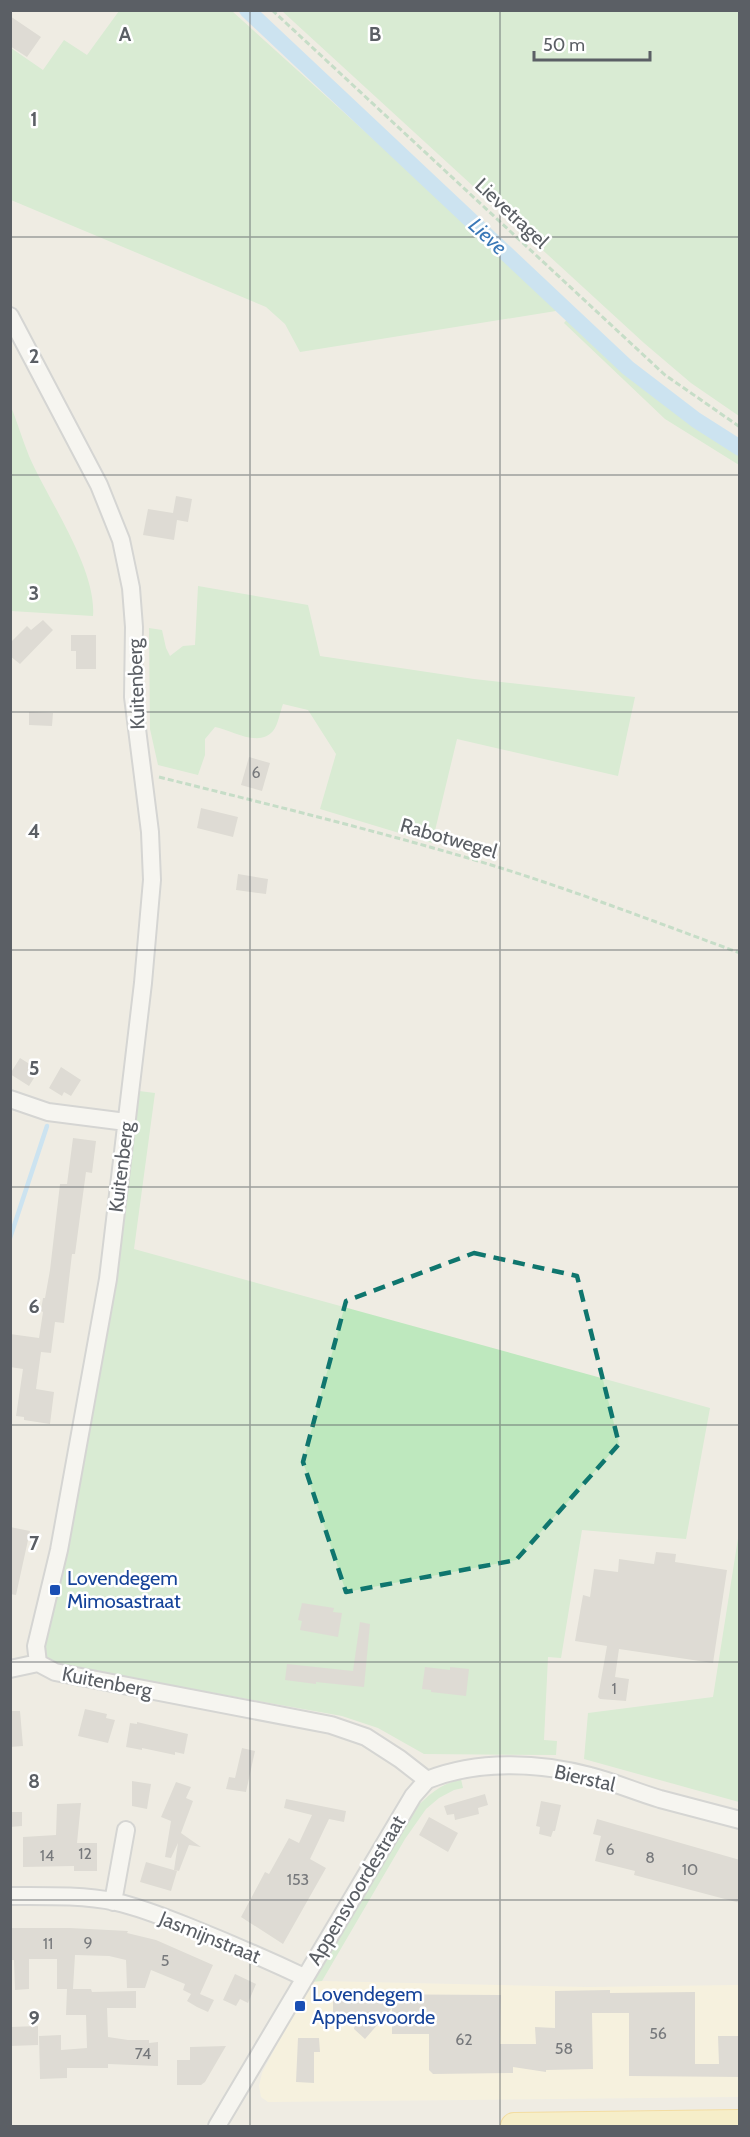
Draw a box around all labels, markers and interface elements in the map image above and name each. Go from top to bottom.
text: A [119,22,132,46]
text: B [369,22,381,46]
scale bar [534,24,650,62]
text: 50 m [543,34,585,56]
text: 1 [30,107,38,131]
street label: Lievetragel [470,173,554,253]
water label: Lieve [464,212,512,260]
text: 2 [29,344,39,368]
text: 3 [29,581,39,605]
street label: Kuitenberg [122,637,150,730]
house number: 6 [251,763,261,782]
street label: Rabotwegel [398,813,501,863]
text: 4 [28,819,40,843]
text: 5 [29,1056,39,1080]
street label: Kuitenberg [104,1119,139,1214]
text: 6 [28,1294,40,1318]
text: 7 [29,1531,40,1555]
place label: Lovendegem Mimosastraat [67,1566,181,1613]
marker: Lovendegem Mimosastraat [48,1583,62,1597]
street label: Kuitenberg [60,1662,155,1703]
house number: 1 [611,1679,617,1698]
street label: Bierstal [552,1759,618,1797]
text: 8 [28,1769,40,1793]
street label: Appensvoordestraat [302,1811,410,1969]
house number: 6 [605,1840,615,1859]
house number: 12 [78,1844,92,1863]
house number: 14 [40,1846,54,1865]
house number: 8 [645,1848,655,1867]
house number: 10 [682,1860,698,1879]
house number: 153 [287,1870,309,1889]
street label: Jasmijnstraat [155,1905,264,1968]
house number: 9 [83,1933,93,1952]
house number: 11 [43,1934,53,1953]
house number: 5 [161,1951,169,1970]
place label: Lovendegem Appensvoorde [312,1982,435,2029]
marker: Lovendegem Appensvoorde [293,1999,307,2013]
text: 9 [28,2006,40,2030]
house number: 56 [649,2024,667,2043]
house number: 62 [455,2030,473,2049]
house number: 58 [555,2039,573,2058]
house number: 74 [135,2044,151,2063]

